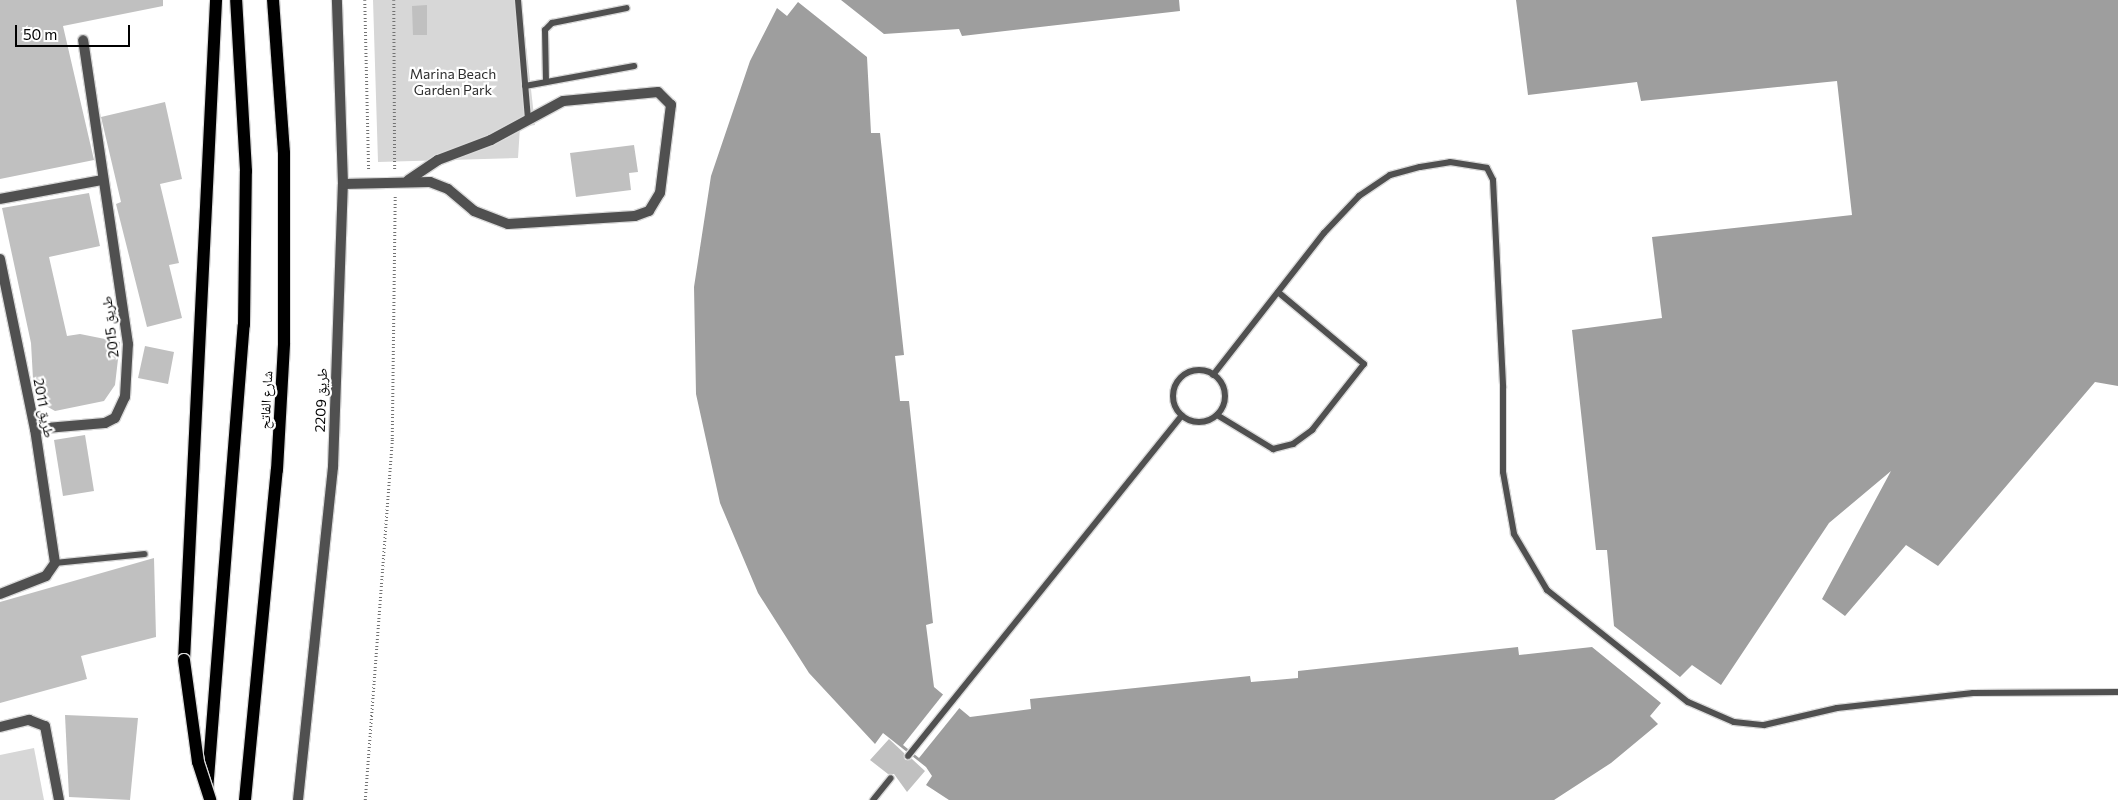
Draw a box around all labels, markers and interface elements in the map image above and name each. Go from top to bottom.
scale bar [18,15,132,47]
text: 50 m [23,25,57,43]
park label: Marina Beach Garden Park [410,66,496,98]
street label: طريق 2015 [98,295,122,359]
street label: طريق 2209 [311,367,331,433]
street label: شارع الفاتح [256,370,276,430]
street label: طريق 2011 [30,377,58,439]

